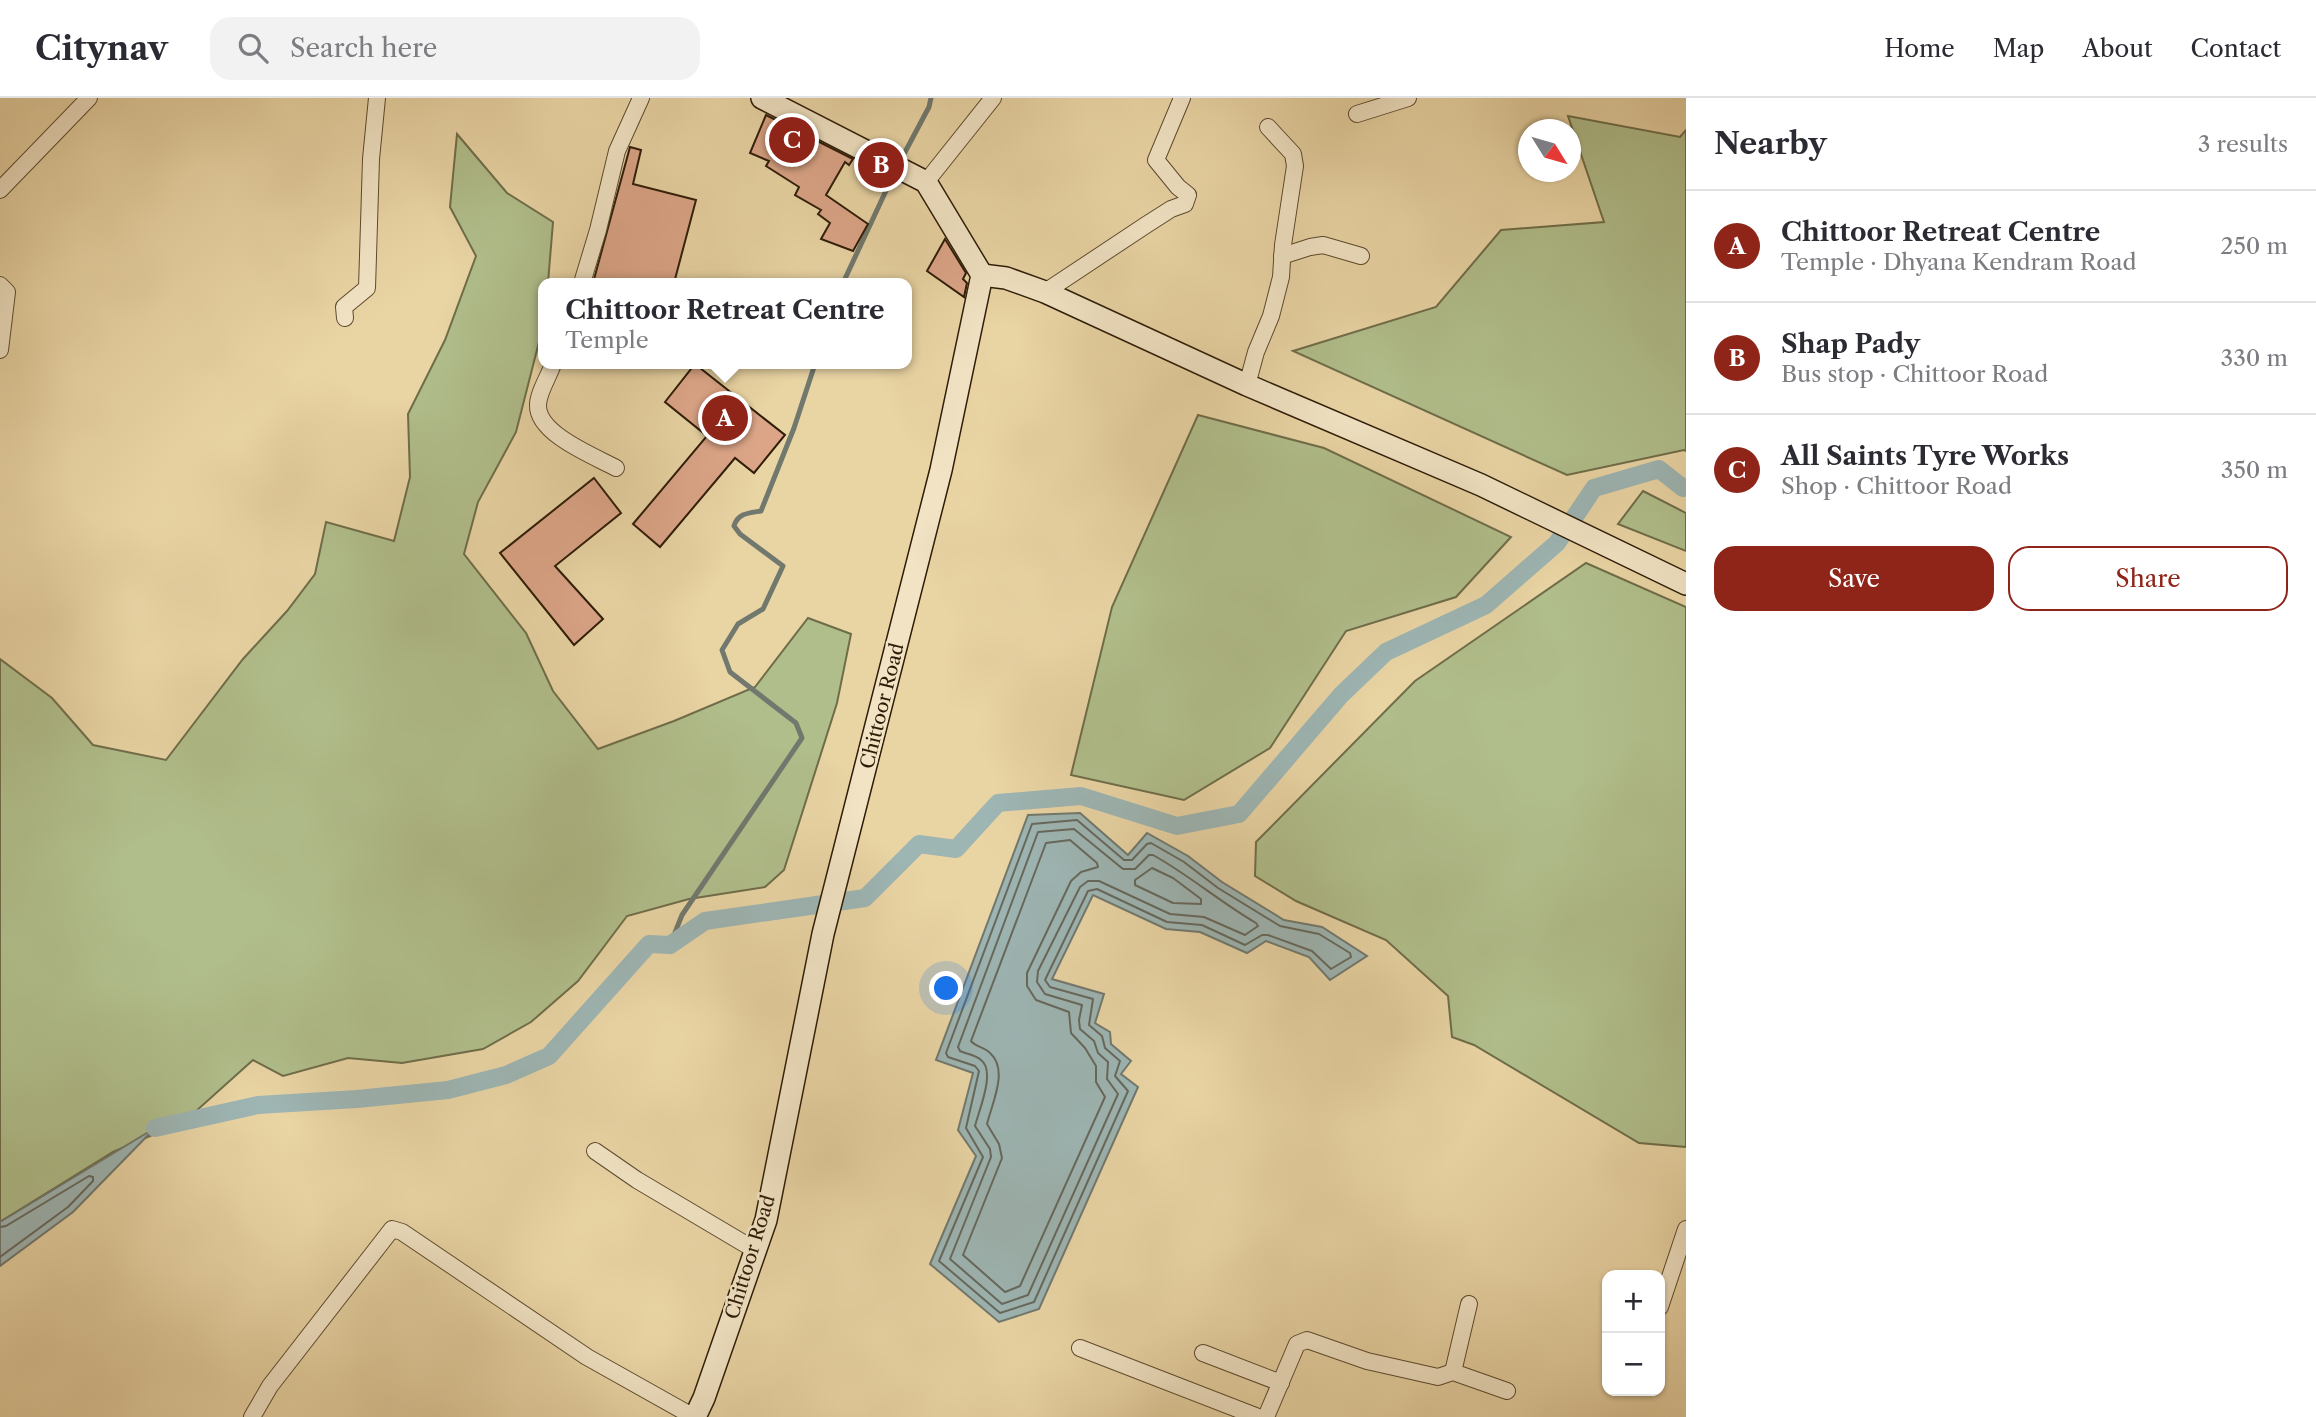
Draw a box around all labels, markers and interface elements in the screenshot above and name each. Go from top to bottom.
search box [210,17,700,80]
text: Citynav [35,28,168,69]
icon: search [234,29,272,67]
text: Search here [290,32,437,64]
text: Home [1884,34,1955,63]
text: Map [1993,34,2044,63]
text: About [2082,34,2153,63]
text: Contact [2191,34,2281,63]
pin: C [769,114,815,166]
north arrow [1518,119,1581,182]
text: Nearby [1714,125,1827,162]
text: 3 results [2198,130,2288,158]
pin: B [858,139,904,191]
text: Chittoor Retreat Centre [1781,216,2100,248]
text: A [1728,232,1746,260]
text: 250 m [2220,232,2288,260]
text: Temple · Dhyana Kendram Road [1781,248,2137,276]
popup [538,278,912,369]
text: Chittoor Retreat Centre [565,294,885,326]
text: Temple [565,326,649,354]
text: Shap Pady [1781,328,1920,360]
text: B [1728,344,1746,372]
text: 330 m [2221,344,2288,372]
text: Bus stop · Chittoor Road [1781,360,2048,388]
pin: A [702,392,748,444]
text: All Saints Tyre Works [1781,440,2069,472]
text: C [1728,456,1746,484]
text: 350 m [2221,456,2288,484]
text: Shop · Chittoor Road [1781,472,2012,500]
button: Save [1714,546,1994,611]
button: Share [2008,546,2288,611]
street label: Chittoor Road [855,640,909,771]
your location [929,971,963,1005]
street label: Chittoor Road [720,1192,780,1322]
map controls [1602,1270,1665,1396]
button: + [1602,1270,1665,1333]
button: − [1602,1333,1665,1396]

